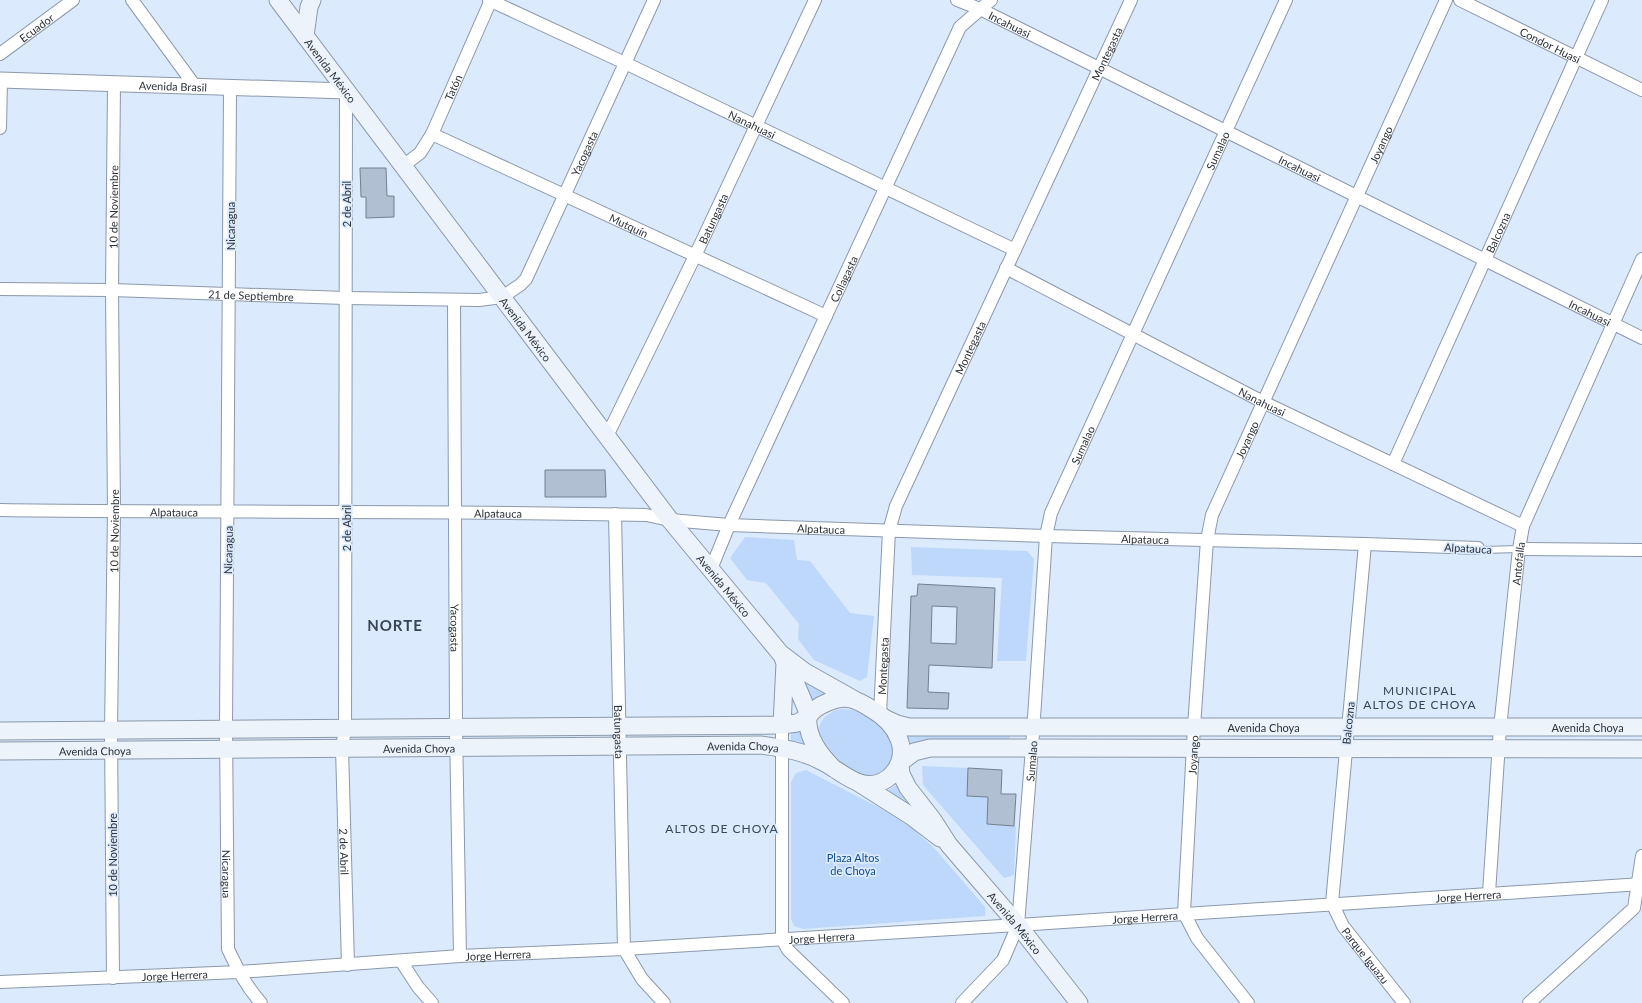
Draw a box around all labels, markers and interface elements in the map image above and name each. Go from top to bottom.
street label: Incahuasi [987,8,1033,40]
street label: Ecuador [16,10,56,44]
street label: Condor Huasi [1518,24,1583,65]
street label: Montegasta [1088,25,1124,82]
street label: Avenida México [303,36,359,105]
street label: Tatón [441,72,464,102]
street label: Avenida Brasil [139,78,207,93]
street label: Nanahuasi [727,107,778,141]
street label: Joyango [1366,124,1394,165]
street label: Yacogasta [568,129,600,178]
street label: Sumalao [1203,129,1232,172]
street label: Incahuasi [1277,152,1323,184]
street label: 10 de Noviembre [106,165,120,249]
street label: 2 de Abril [340,181,353,227]
street label: Batungasta [695,191,730,246]
street label: Nicaragua [224,202,237,250]
street label: Mutquín [608,210,650,240]
street label: Balcozna [1483,210,1512,255]
street label: Collagasta [827,254,860,304]
street label: 21 de Septiembre [208,287,294,303]
street label: Avenida México [498,294,554,364]
street label: Incahuasi [1567,296,1613,328]
street label: Montegasta [952,319,988,376]
street label: Nanahuasi [1237,384,1288,419]
street label: Joyango [1232,419,1260,460]
street label: Sumalao [1068,424,1097,466]
street label: 10 de Noviembre [107,489,121,573]
street label: Alpatauca [150,505,198,518]
street label: 2 de Abril [340,505,353,551]
street label: Alpatauca [474,506,522,519]
street label: Alpatauca [797,521,845,536]
street label: Nicaragua [221,526,235,574]
street label: Alpatauca [1121,531,1169,546]
street label: Alpatauca [1444,540,1492,556]
street label: Antofalla [1509,541,1527,586]
street label: Avenida México [695,552,754,619]
street label: Yacogasta [449,604,462,652]
district label: NORTE [367,616,423,634]
street label: Montegasta [874,637,890,695]
district label: MUNICIPAL ALTOS DE CHOYA [1363,683,1477,712]
street label: Balcozna [1339,701,1357,745]
street label: Batungasta [612,705,627,759]
street label: Avenida Choya [1227,721,1300,734]
street label: Avenida Choya [1551,721,1624,734]
street label: Joyango [1185,735,1200,775]
street label: Avenida Choya [707,738,780,754]
street label: Sumalao [1023,740,1039,782]
street label: Avenida Choya [383,741,455,754]
street label: Avenida Choya [59,743,131,757]
street label: 10 de Noviembre [106,813,119,897]
district label: ALTOS DE CHOYA [665,821,779,836]
street label: 2 de Abril [338,828,352,875]
street label: Nicaragua [221,850,234,898]
park label: Plaza Altos de Choya [827,851,879,877]
street label: Jorge Herrera [1435,887,1502,904]
street label: Avenida México [986,889,1045,956]
street label: Jorge Herrera [1112,908,1178,925]
street label: Parque Iguazu [1340,924,1392,986]
street label: Jorge Herrera [788,928,855,945]
street label: Jorge Herrera [465,946,531,962]
street label: Jorge Herrera [142,967,208,983]

